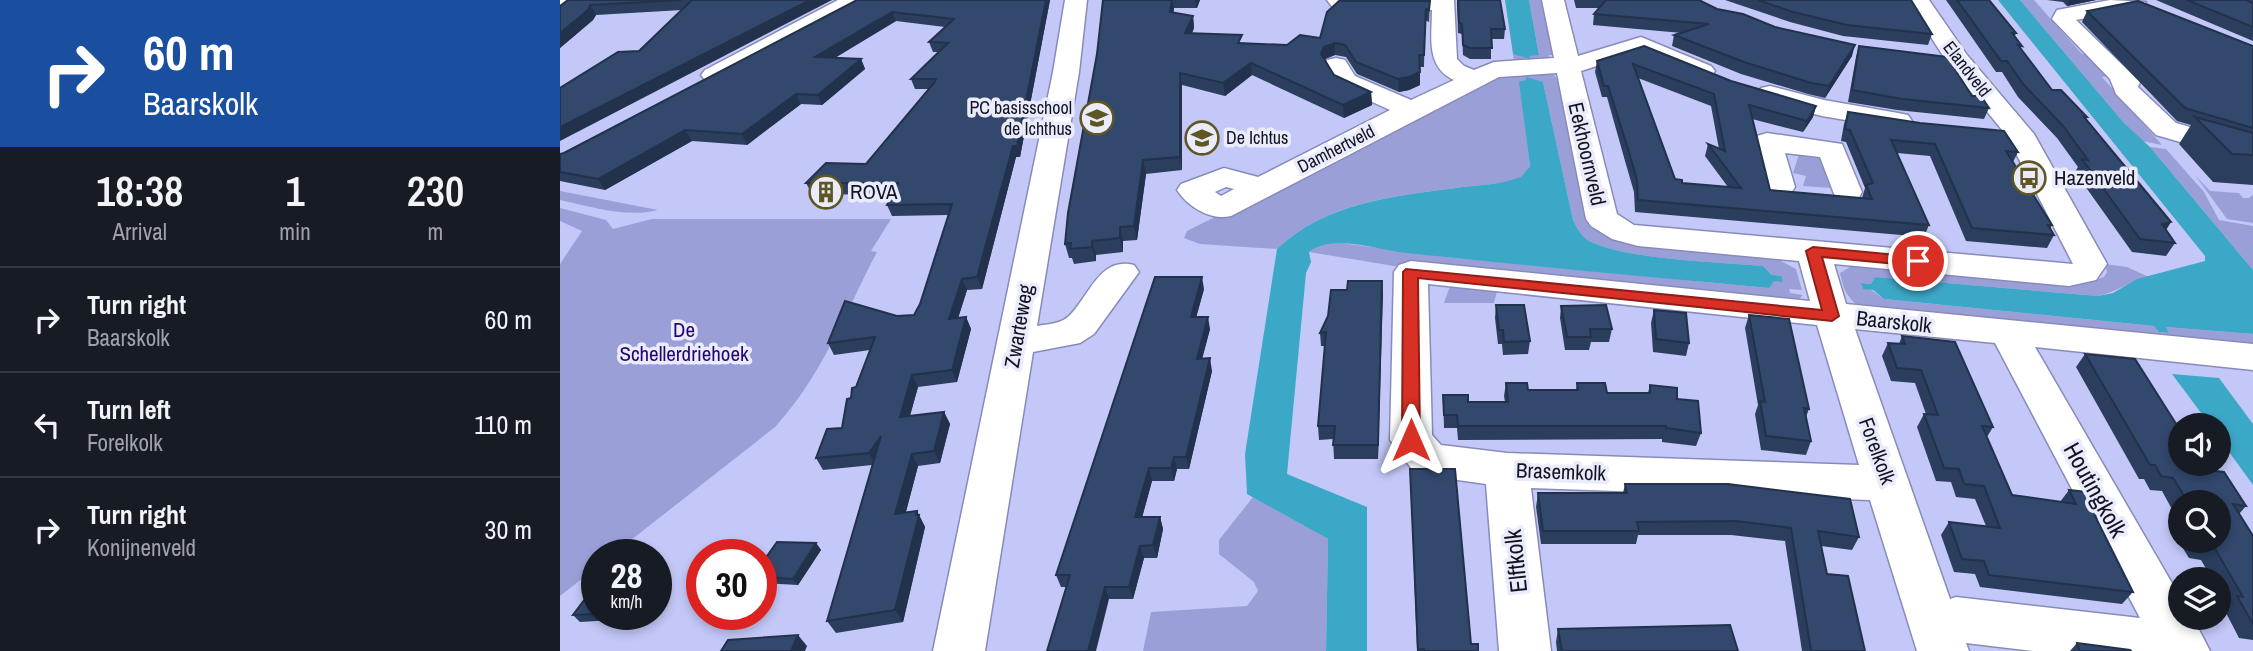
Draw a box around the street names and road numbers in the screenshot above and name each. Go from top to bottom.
street label: Elandveld [1938,35,1997,102]
street label: Eekhoornveld [1562,99,1613,208]
street label: Damhertveld [1293,118,1379,179]
street label: Zwarteweg [997,282,1040,370]
street label: Baarskolk [1855,303,1934,340]
street label: Forelkolk [1852,413,1903,489]
street label: Houtingkolk [2057,436,2135,543]
street label: Brasemkolk [1516,455,1607,488]
street label: Elftkolk [1496,528,1534,594]

